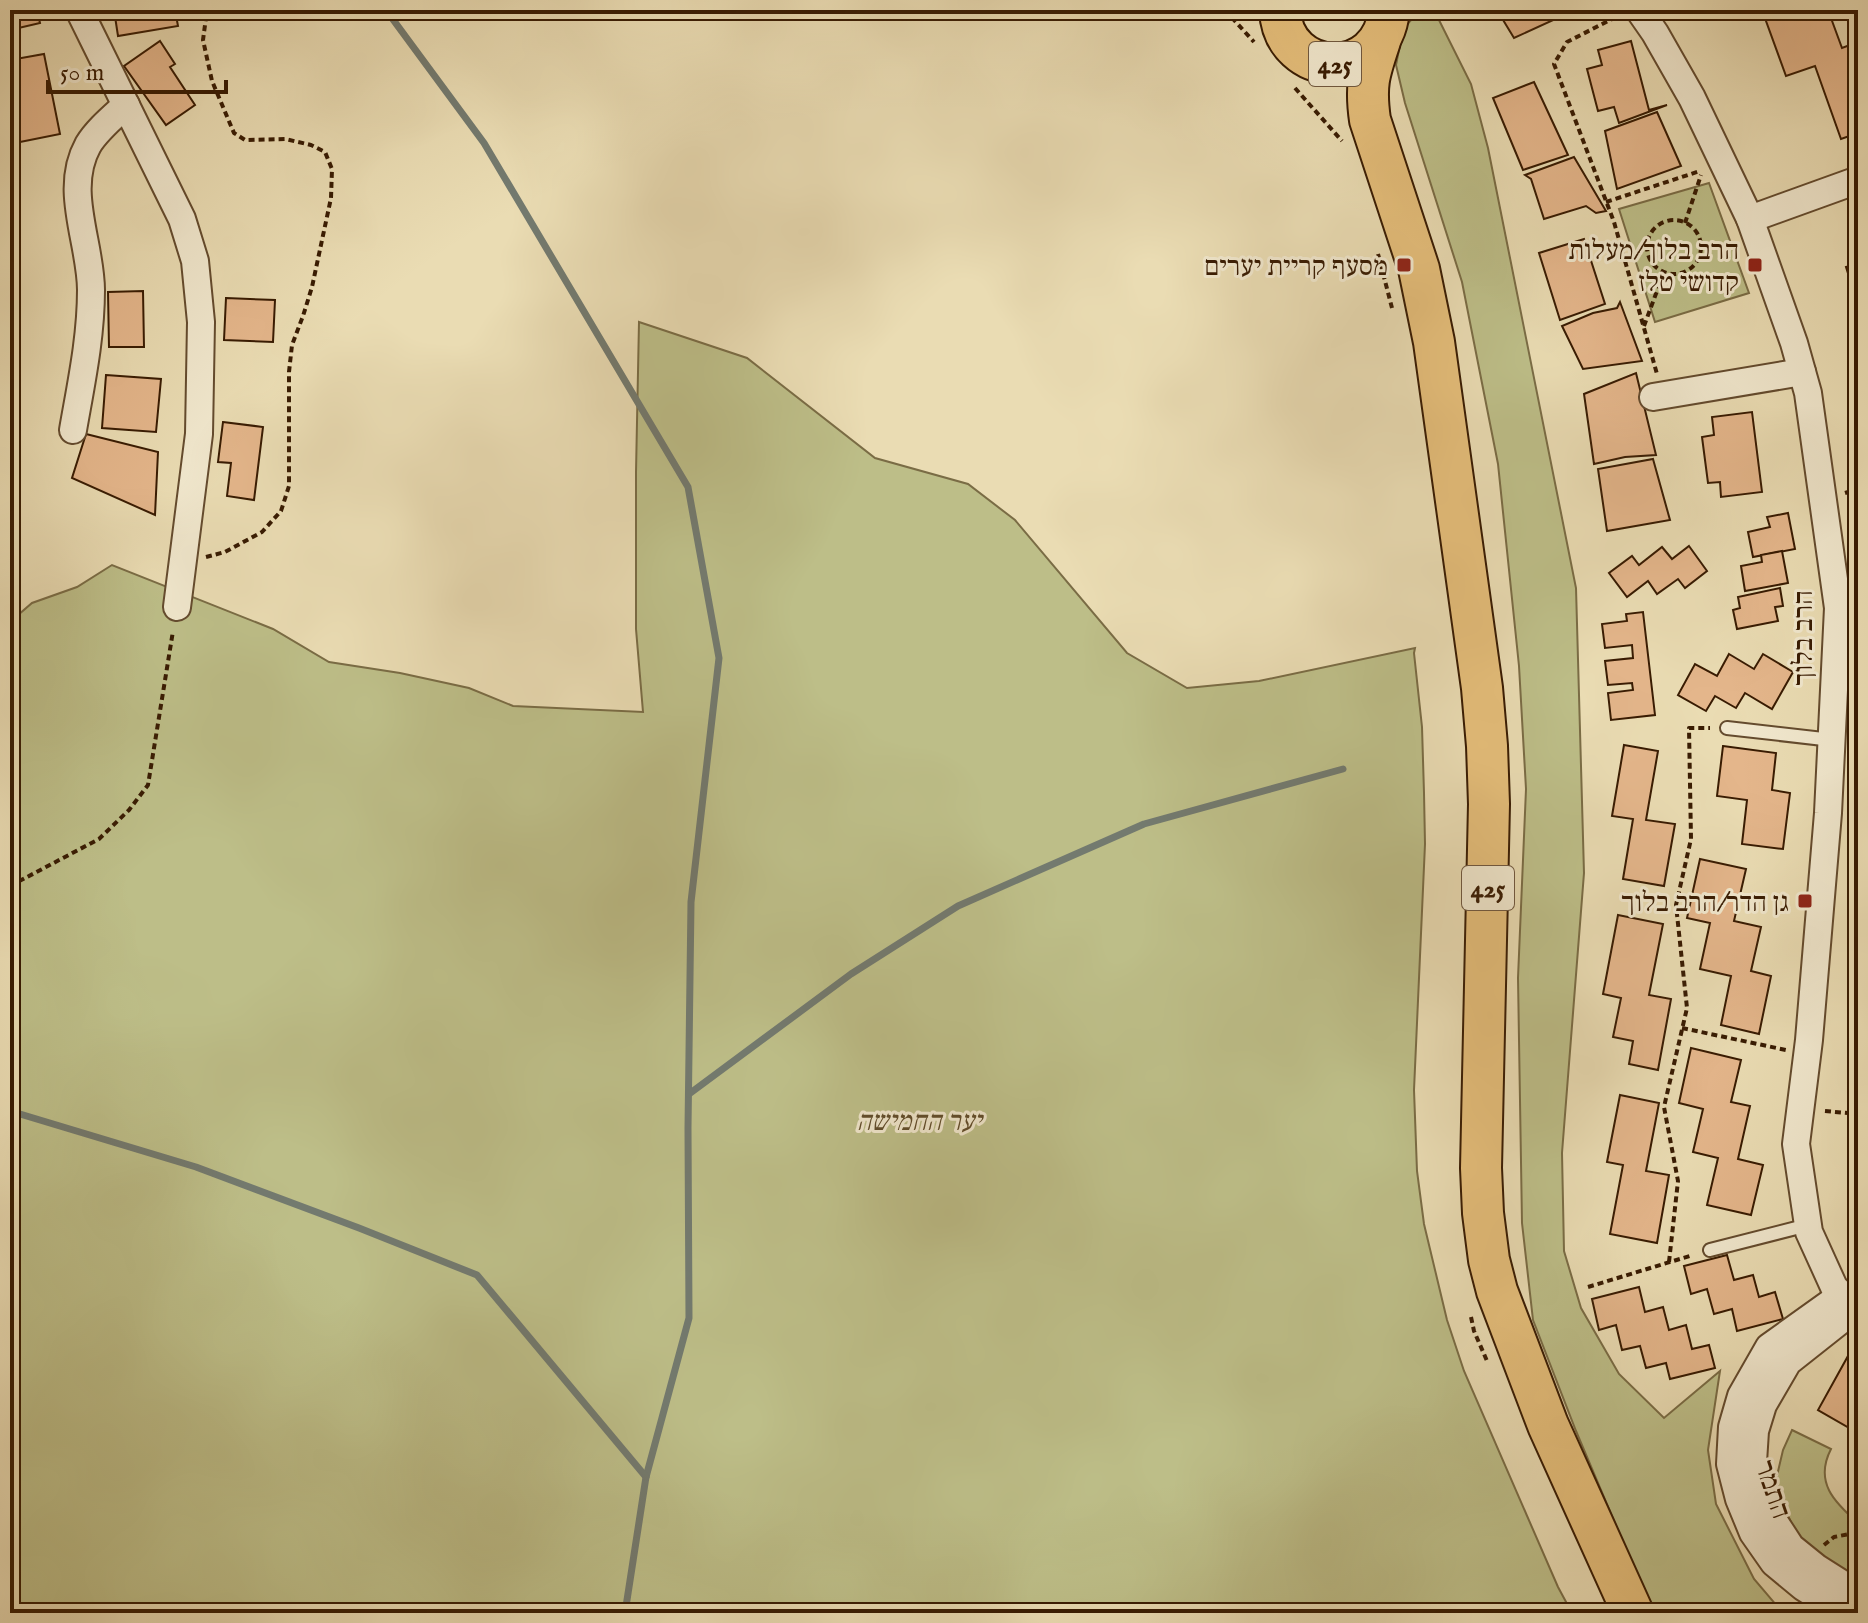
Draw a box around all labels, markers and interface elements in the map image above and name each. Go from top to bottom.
road number: 425 [1309,42,1361,86]
scale bar [48,44,226,94]
text: 50 m [60,58,104,89]
place label: הרב בלוך/מעלות קדושי טלז [1569,234,1739,301]
place label: מסעף קריית יערים [1204,250,1388,285]
marker: מסעף קריית יערים [1395,256,1413,274]
marker: הרב בלוך/מעלות קדושי טלז [1746,256,1764,274]
street label: הרב בלוך [1787,590,1822,686]
road number: 425 [1462,866,1514,910]
place label: גן הדר/הרב בלוך [1621,886,1789,921]
marker: גן הדר/הרב בלוך [1796,892,1814,910]
park label: יער החמישה [857,1105,985,1140]
street label: התמר [1745,1456,1798,1523]

